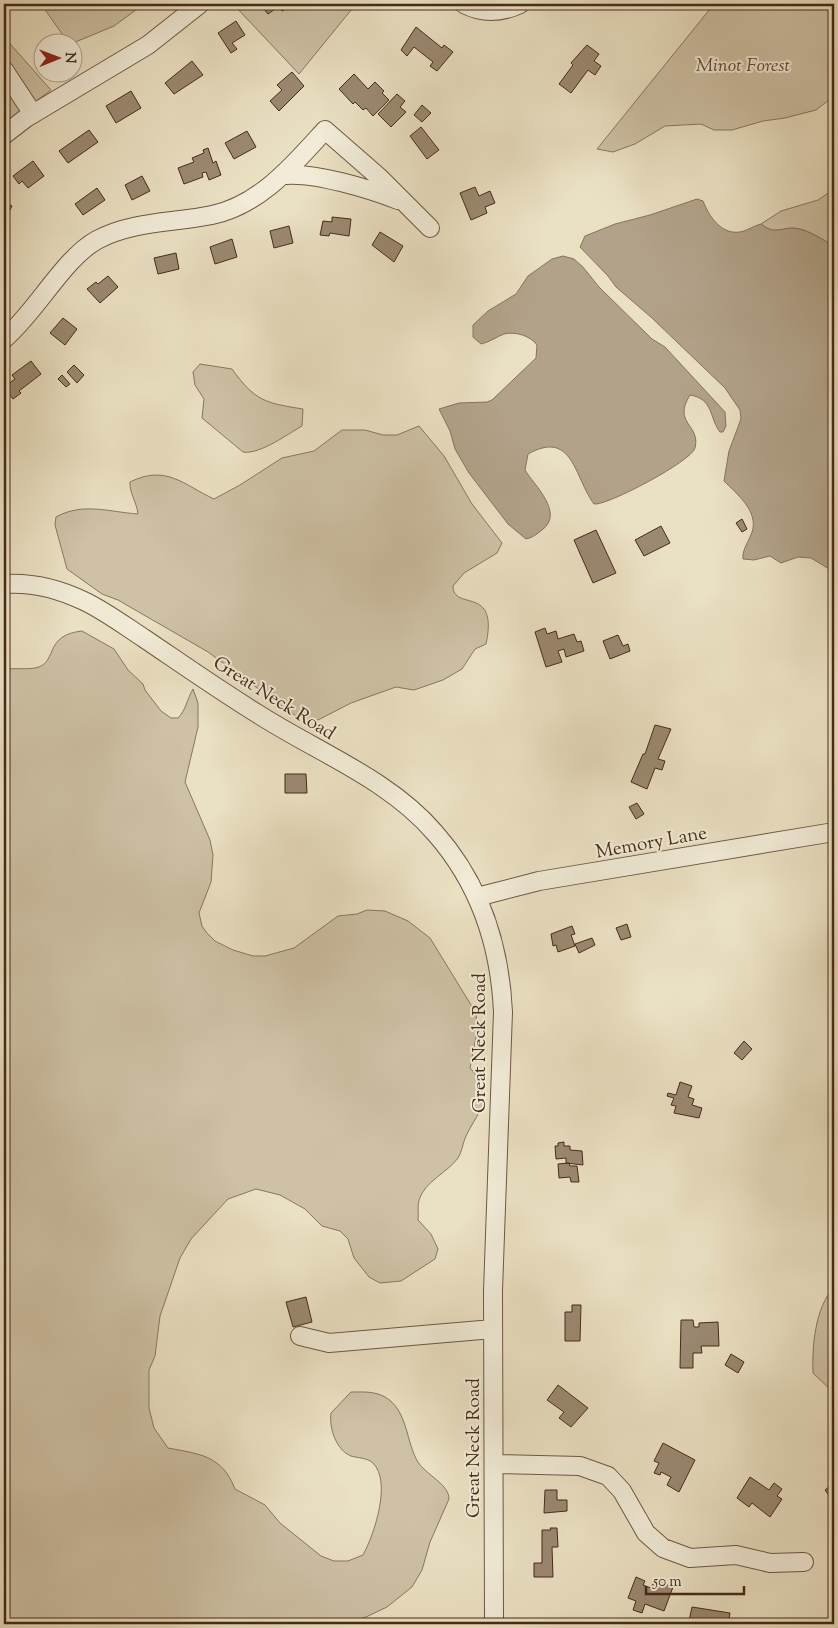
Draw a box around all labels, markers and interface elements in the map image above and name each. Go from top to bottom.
north arrow [32,32,82,82]
text: N [59,52,79,64]
park label: Minot Forest [696,53,790,80]
street label: Great Neck Road [207,651,340,748]
street label: Memory Lane [594,820,709,867]
street label: Great Neck Road [467,973,494,1113]
street label: Great Neck Road [461,1378,488,1518]
scale bar [646,1563,743,1595]
text: 50 m [652,1572,682,1593]

